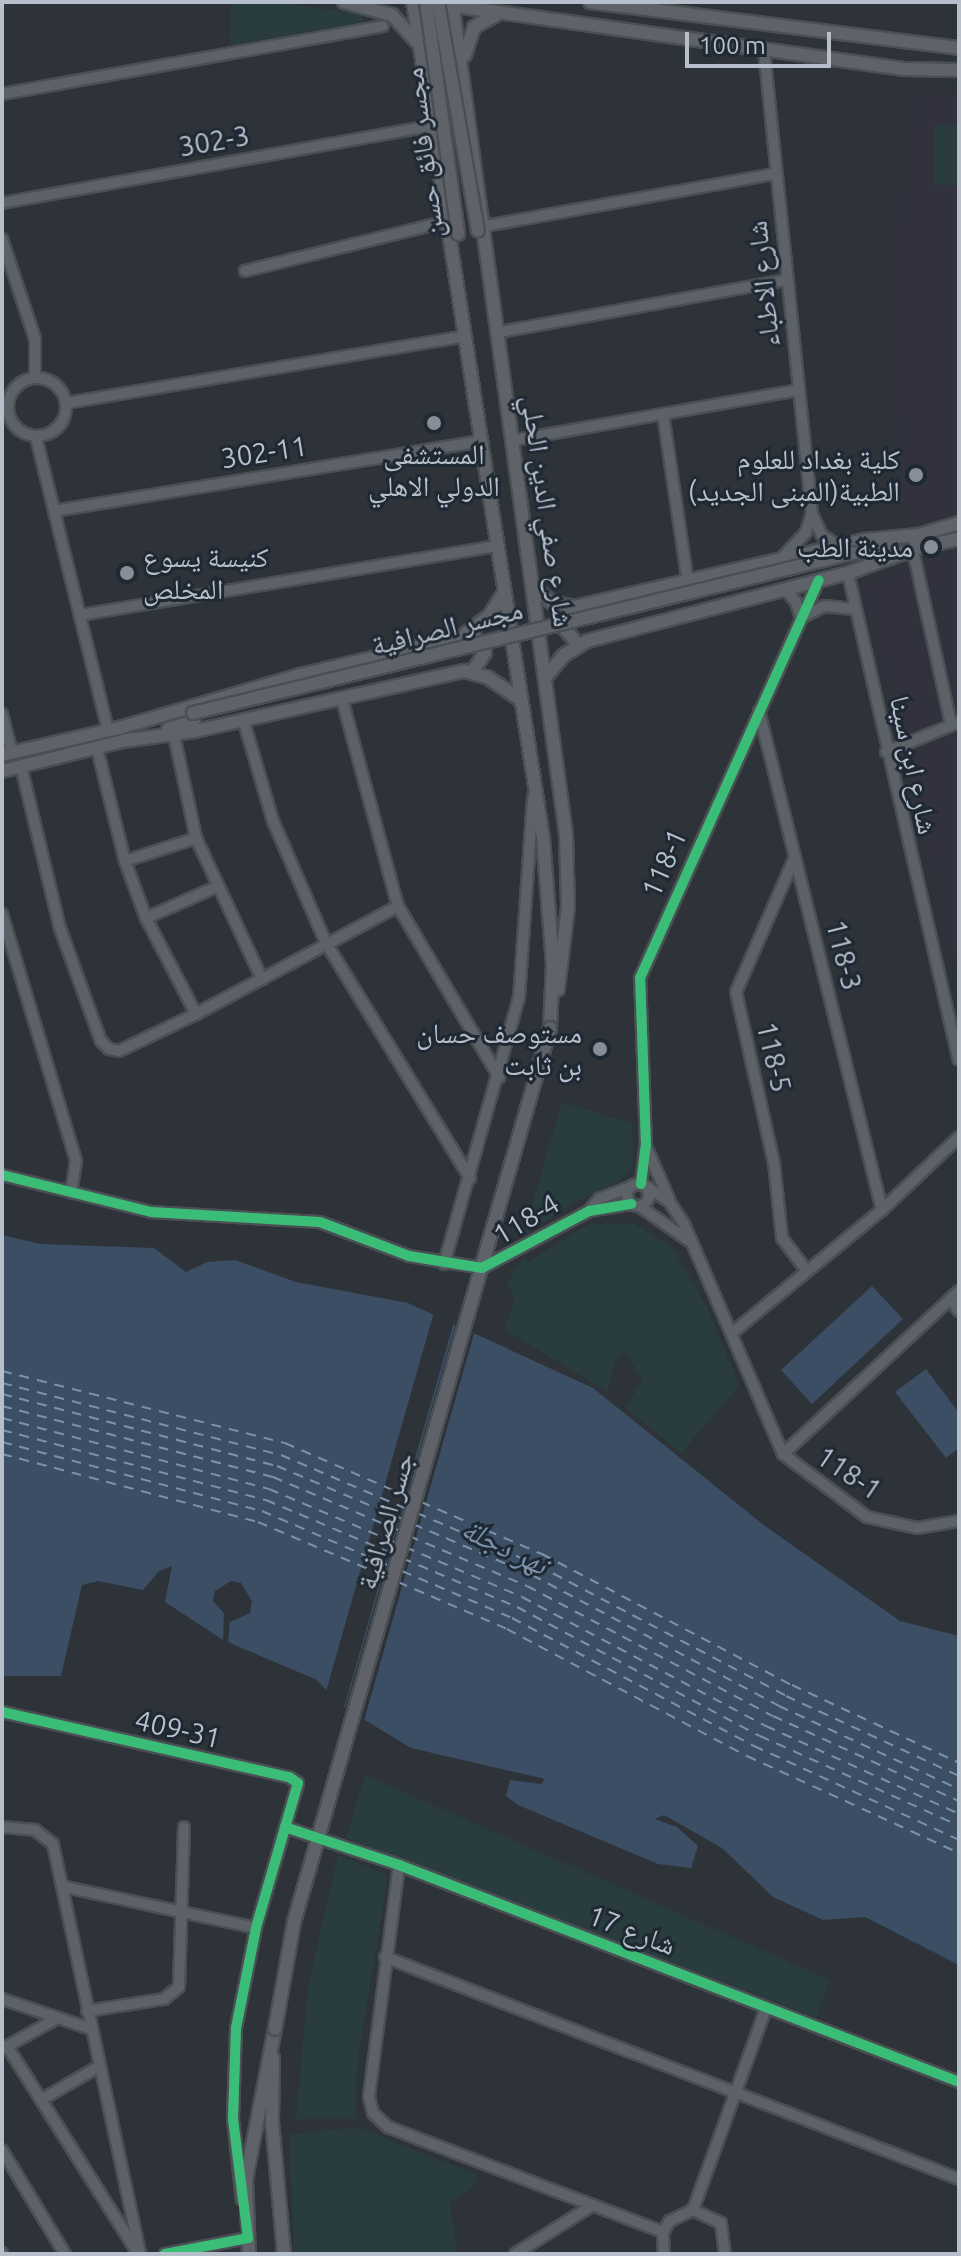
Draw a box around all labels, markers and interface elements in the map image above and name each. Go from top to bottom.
scale bar [689,16,835,66]
text: 100 m [699,32,766,59]
street label: مجسر فائق حسن [396,66,450,240]
street label: 302-3 [176,118,252,164]
street label: شارع الاطباء [740,219,786,349]
street label: شارع صفي الدين الحلي [515,393,581,629]
marker: المستشفى الدولي الاهلي [423,412,445,434]
street label: 302-11 [218,429,310,475]
place label: المستشفى الدولي الاهلي [368,437,500,503]
place label: كلية بغداد للعلوم الطبية(المبنى الجديد) [688,442,900,508]
marker: كلية بغداد للعلوم الطبية(المبنى الجديد) [907,466,925,484]
place label: مدينة الطب [797,530,913,564]
marker: مدينة الطب [920,536,942,558]
place label: كنيسة يسوع المخلص [143,540,269,606]
marker: كنيسة يسوع المخلص [118,564,136,582]
street label: مجسر الصرافية [368,592,526,662]
street label: شارع ابن سينا [883,693,945,837]
street label: 118-1 [634,824,694,902]
street label: 118-3 [819,916,869,994]
place label: مستوصف حسان بن ثابت [416,1016,582,1082]
street label: 118-5 [750,1019,798,1095]
marker: مستوصف حسان بن ثابت [589,1038,611,1060]
street label: 118-4 [487,1186,565,1252]
street label: 118-1 [810,1439,888,1507]
street label: جسر الصرافية [349,1449,421,1593]
water label: نهر دجلة [456,1510,554,1582]
street label: 409-31 [132,1703,224,1755]
street label: شارع 17 [583,1898,681,1962]

